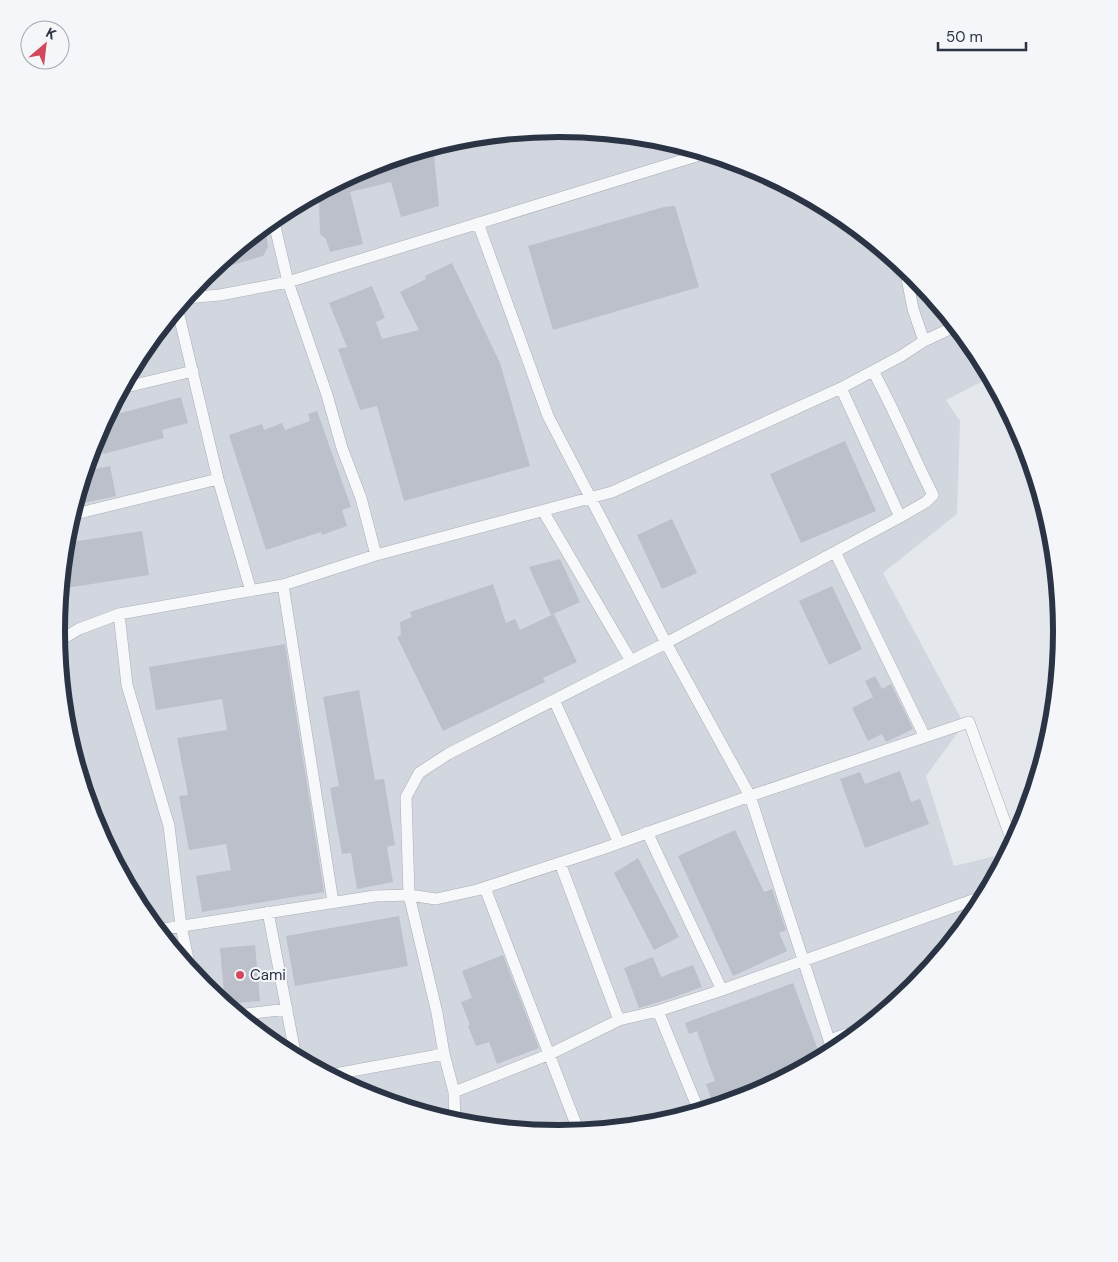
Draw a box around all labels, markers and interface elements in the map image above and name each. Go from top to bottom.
north arrow [20,20,70,70]
scale bar [938,20,1026,52]
text: K [43,23,59,44]
text: 50 m [946,27,983,47]
place label: Cami [250,965,286,985]
marker: Cami [234,969,246,981]

